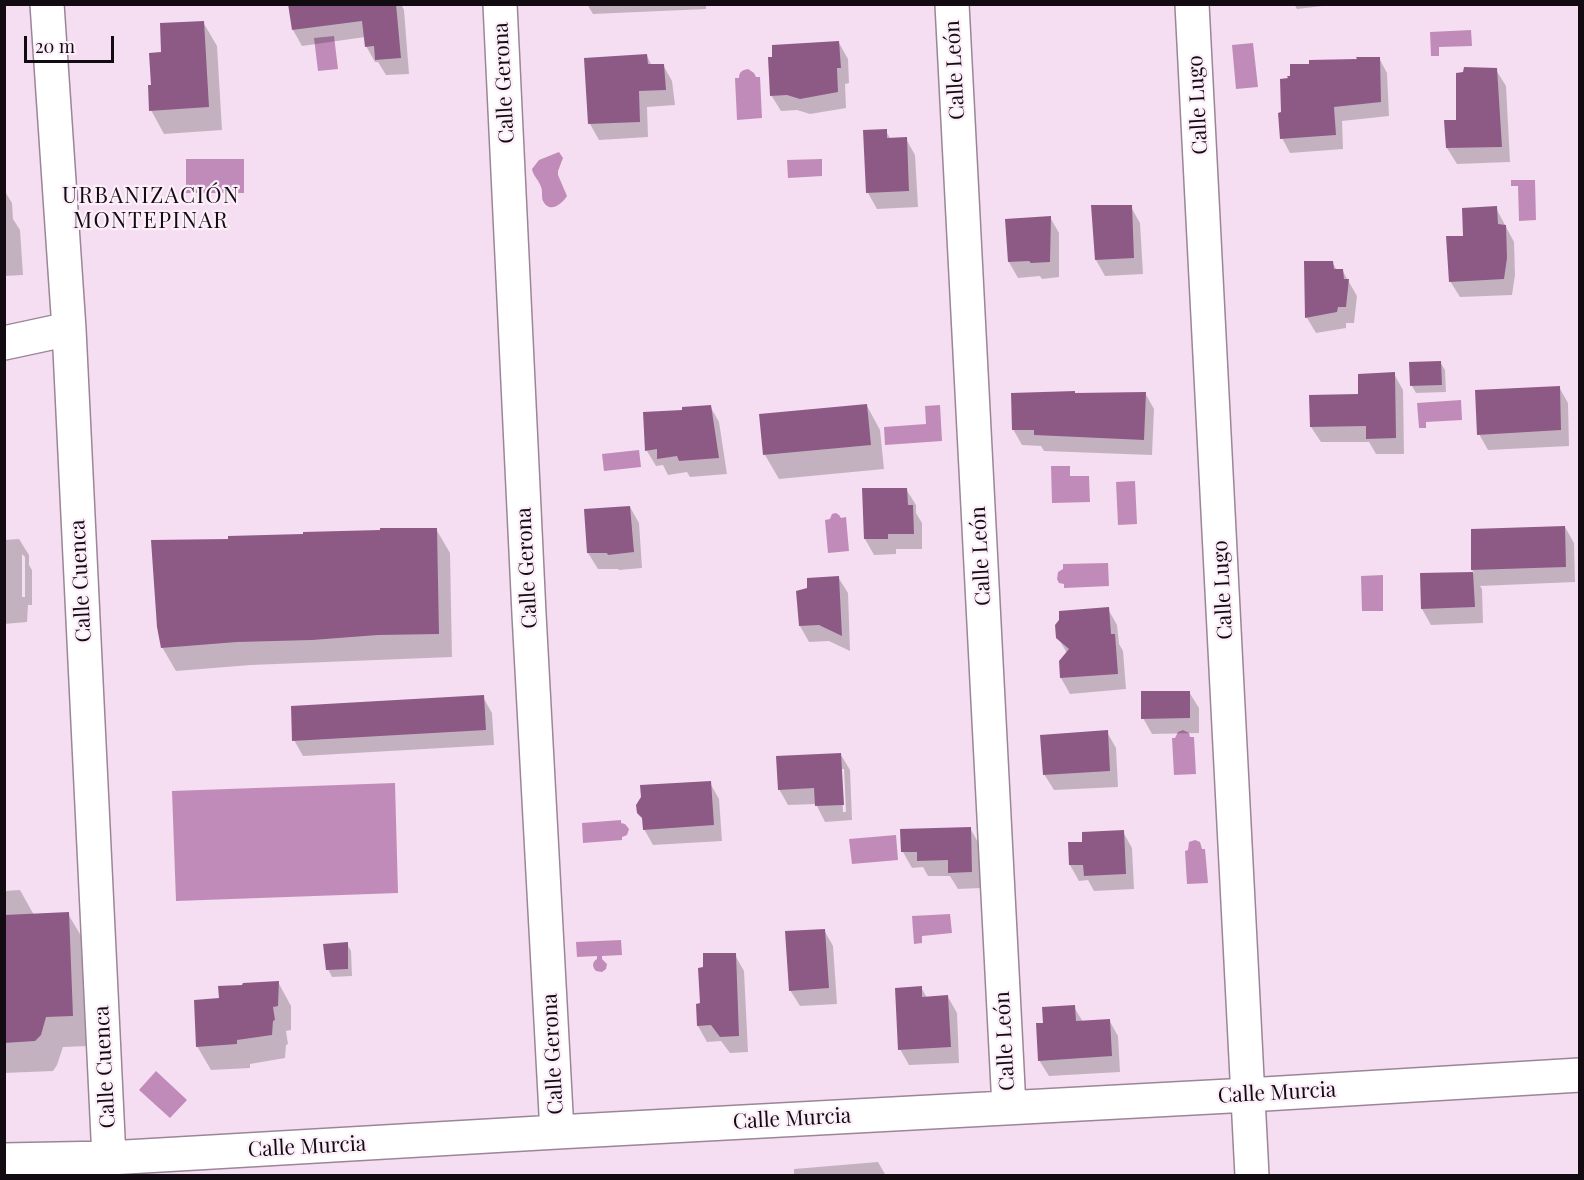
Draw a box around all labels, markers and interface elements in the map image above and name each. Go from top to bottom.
street label: Calle León [940,20,970,120]
street label: Calle Gerona [488,22,520,144]
scale bar [27,24,117,62]
text: 20 m [35,34,75,58]
street label: Calle Lugo [1183,55,1213,155]
district label: URBANIZACIÓN MONTEPINAR [62,183,240,234]
street label: Calle León [966,506,996,606]
street label: Calle Gerona [511,507,543,629]
street label: Calle Cuenca [65,519,97,643]
street label: Calle Lugo [1208,540,1238,640]
street label: Calle León [990,991,1020,1091]
street label: Calle Gerona [537,993,569,1115]
street label: Calle Cuenca [89,1005,121,1129]
street label: Calle Murcia [1217,1077,1337,1109]
street label: Calle Murcia [732,1103,852,1135]
street label: Calle Murcia [247,1131,367,1163]

